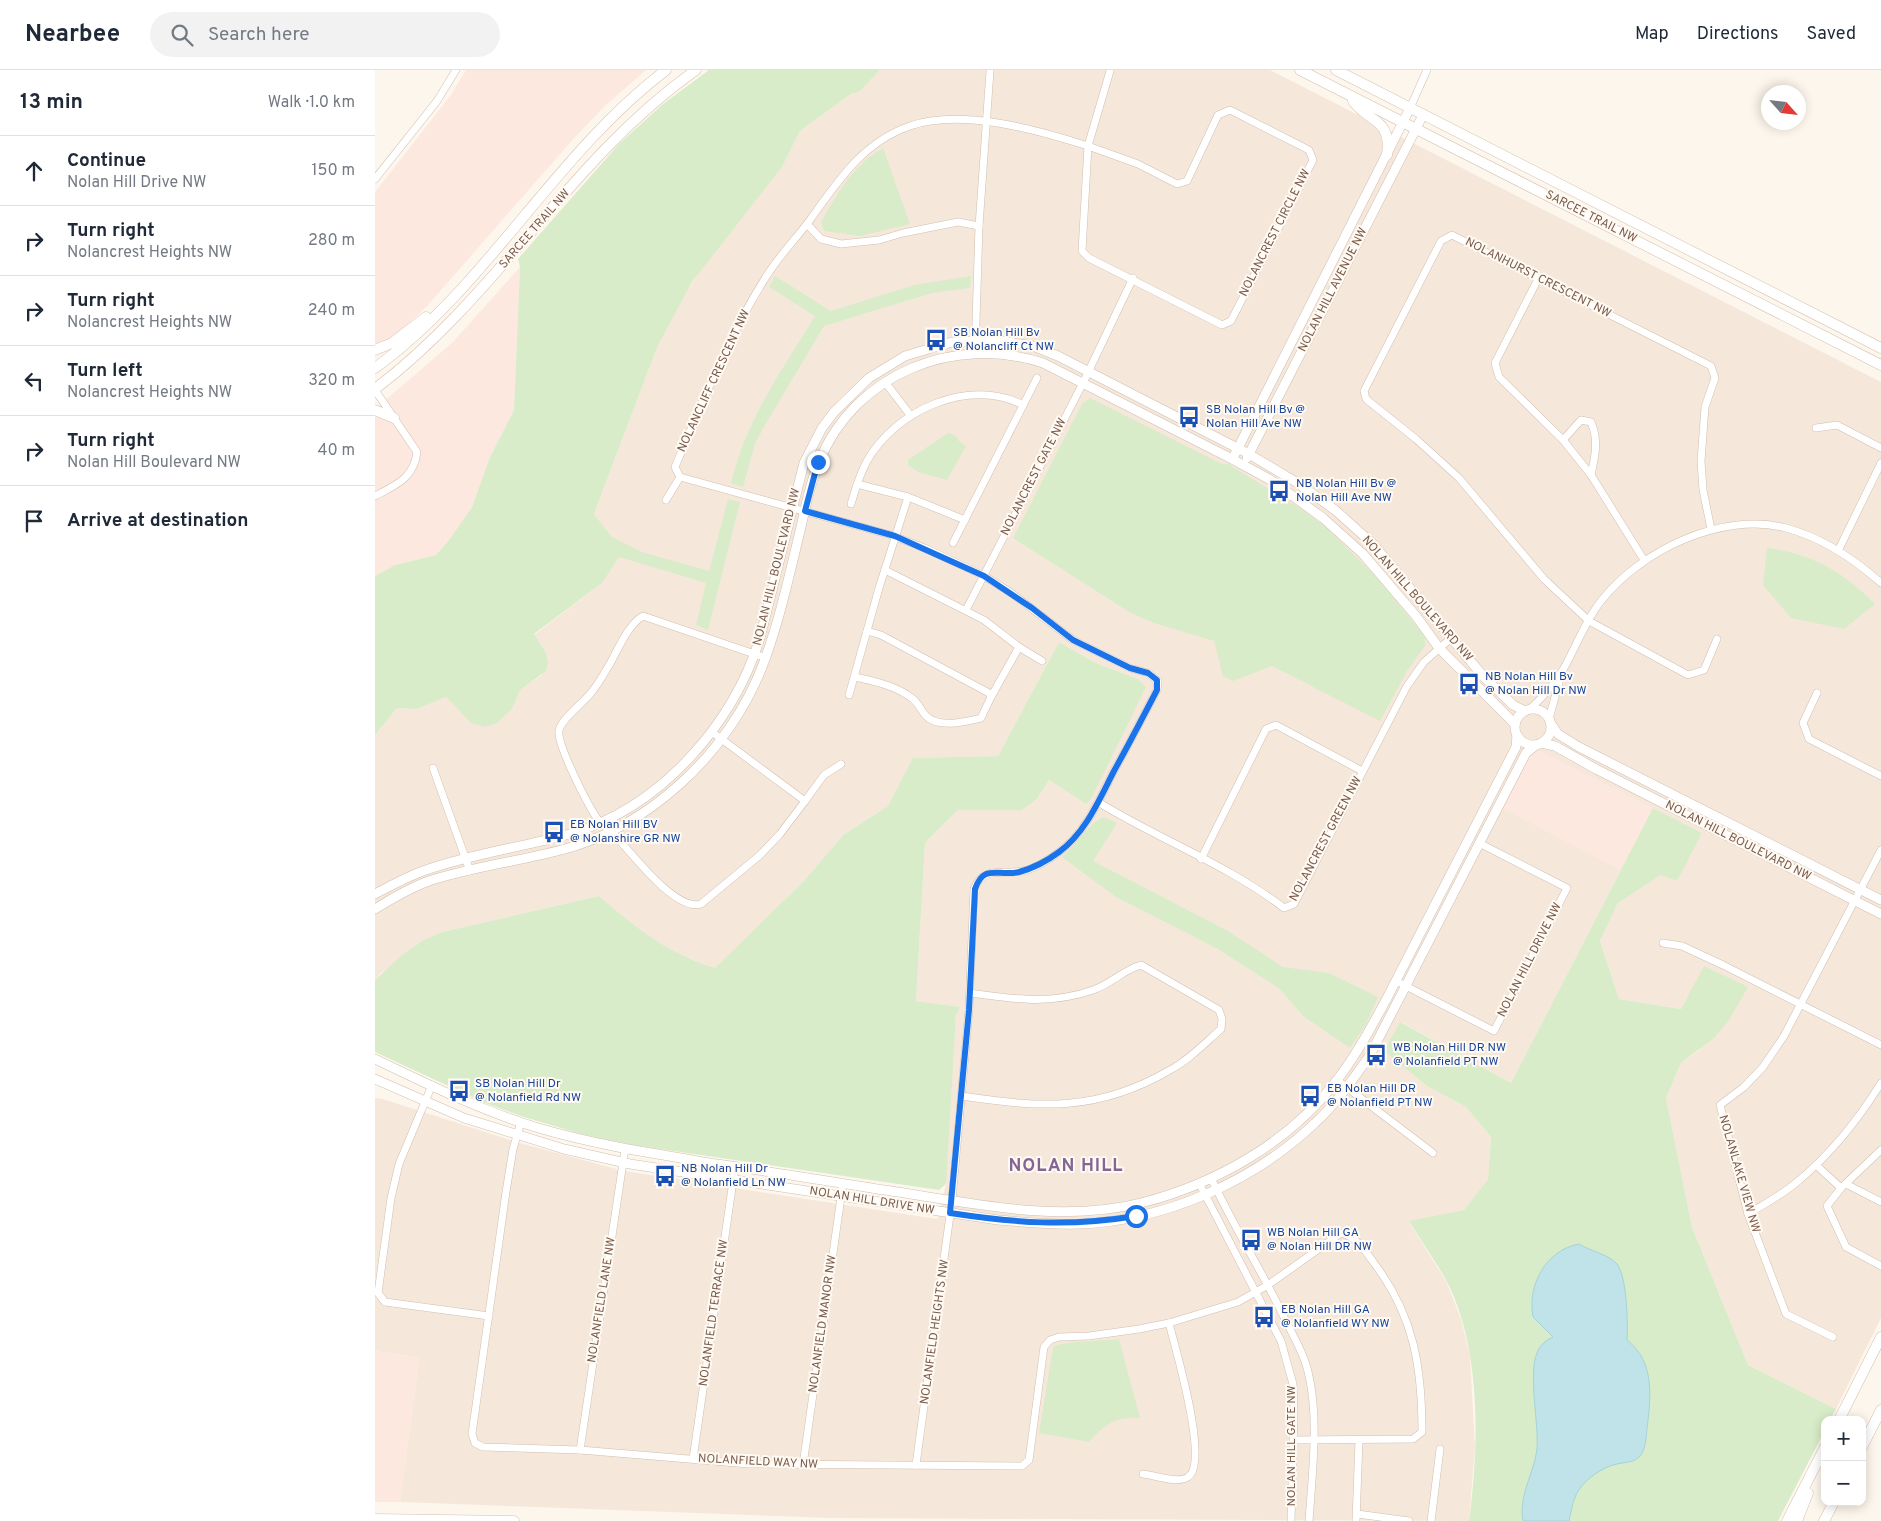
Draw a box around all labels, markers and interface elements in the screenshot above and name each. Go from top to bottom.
search box [150,12,500,57]
text: Nearbee [25,20,120,50]
icon: search [168,21,196,49]
text: Search here [208,23,310,47]
text: Map [1635,23,1669,46]
text: Directions [1697,23,1779,46]
text: Saved [1807,23,1856,46]
north arrow [1761,85,1806,130]
text: 13 min [20,89,83,116]
text: Walk · 1.0 km [268,93,355,113]
text: Continue [67,149,146,173]
icon: ahead [20,157,48,185]
text: 150 m [312,161,355,181]
street label: NOLANCREST CIRCLE NW [1236,166,1314,300]
text: Nolan Hill Drive NW [67,173,207,193]
street label: SARCEE TRAIL NW [496,186,574,272]
street label: SARCEE TRAIL NW [1543,187,1639,247]
text: Turn right [67,219,155,243]
street label: NOLAN HILL AVENUE NW [1295,225,1371,355]
icon: right [20,227,48,255]
text: 280 m [308,231,355,251]
street label: NOLANHURST CRESCENT NW [1462,234,1614,322]
text: Nolancrest Heights NW [67,243,232,263]
text: Turn right [67,289,155,313]
icon: right [20,297,48,325]
text: 240 m [308,301,355,321]
street label: NOLANCLIFF CRESCENT NW [674,307,754,455]
text: Nolancrest Heights NW [67,313,232,333]
place label: SB Nolan Hill Bv @ Nolancliff Ct NW [953,325,1054,355]
bus stop icon: SB Nolan Hill Bv @ Nolancliff Ct NW [923,327,949,353]
text: Turn left [67,359,143,383]
icon: left [20,367,48,395]
text: 320 m [308,371,355,391]
text: Nolancrest Heights NW [67,383,232,403]
place label: SB Nolan Hill Bv @ Nolan Hill Ave NW [1206,402,1305,432]
bus stop icon: SB Nolan Hill Bv @ Nolan Hill Ave NW [1176,404,1202,430]
street label: NOLANCREST GATE NW [997,416,1071,538]
text: Turn right [67,429,155,453]
icon: right [20,437,48,465]
text: 40 m [317,441,355,461]
route end [807,451,830,474]
text: Nolan Hill Boulevard NW [67,453,241,473]
place label: NB Nolan Hill Bv @ Nolan Hill Ave NW [1296,476,1397,506]
bus stop icon: NB Nolan Hill Bv @ Nolan Hill Ave NW [1266,478,1292,504]
street label: NOLAN HILL BOULEVARD NW [750,487,804,647]
icon: arrive [20,507,48,535]
text: Arrive at destination [67,509,248,533]
street label: NOLAN HILL BOULEVARD NW [1358,533,1476,665]
place label: NB Nolan Hill Bv @ Nolan Hill Dr NW [1485,669,1587,699]
bus stop icon: NB Nolan Hill Bv @ Nolan Hill Dr NW [1456,671,1482,697]
street label: NOLANCREST GREEN NW [1286,774,1366,904]
street label: NOLAN HILL BOULEVARD NW [1662,797,1814,885]
place label: EB Nolan Hill BV @ Nolanshire GR NW [570,817,681,847]
bus stop icon: EB Nolan Hill BV @ Nolanshire GR NW [541,819,567,845]
street label: NOLAN HILL DRIVE NW [1494,900,1566,1020]
place label: WB Nolan Hill DR NW @ Nolanfield PT NW [1393,1040,1506,1070]
bus stop icon: WB Nolan Hill DR NW @ Nolanfield PT NW [1363,1042,1389,1068]
place label: SB Nolan Hill Dr @ Nolanfield Rd NW [475,1076,581,1106]
bus stop icon: SB Nolan Hill Dr @ Nolanfield Rd NW [446,1078,472,1104]
place label: EB Nolan Hill DR @ Nolanfield PT NW [1327,1081,1433,1111]
bus stop icon: EB Nolan Hill DR @ Nolanfield PT NW [1297,1083,1323,1109]
street label: NOLANLAKE VIEW NW [1714,1113,1764,1235]
district label: NOLAN HILL [1008,1155,1124,1178]
place label: NB Nolan Hill Dr @ Nolanfield Ln NW [681,1161,786,1191]
bus stop icon: NB Nolan Hill Dr @ Nolanfield Ln NW [652,1163,678,1189]
street label: NOLAN HILL DRIVE NW [808,1183,936,1219]
route start [1125,1205,1148,1228]
place label: WB Nolan Hill GA @ Nolan Hill DR NW [1267,1225,1372,1255]
bus stop icon: WB Nolan Hill GA @ Nolan Hill DR NW [1238,1227,1264,1253]
street label: NOLANFIELD LANE NW [584,1236,620,1364]
street label: NOLANFIELD TERRACE NW [696,1238,732,1388]
street label: NOLANFIELD MANOR NW [805,1254,841,1394]
street label: NOLANFIELD HEIGHTS NW [917,1259,953,1405]
place label: EB Nolan Hill GA @ Nolanfield WY NW [1281,1302,1390,1332]
bus stop icon: EB Nolan Hill GA @ Nolanfield WY NW [1251,1304,1277,1330]
street label: NOLAN HILL GATE NW [1284,1385,1300,1507]
map controls [1821,1416,1866,1506]
button: + [1821,1416,1866,1461]
street label: NOLANFIELD WAY NW [698,1451,818,1473]
button: − [1821,1461,1866,1506]

